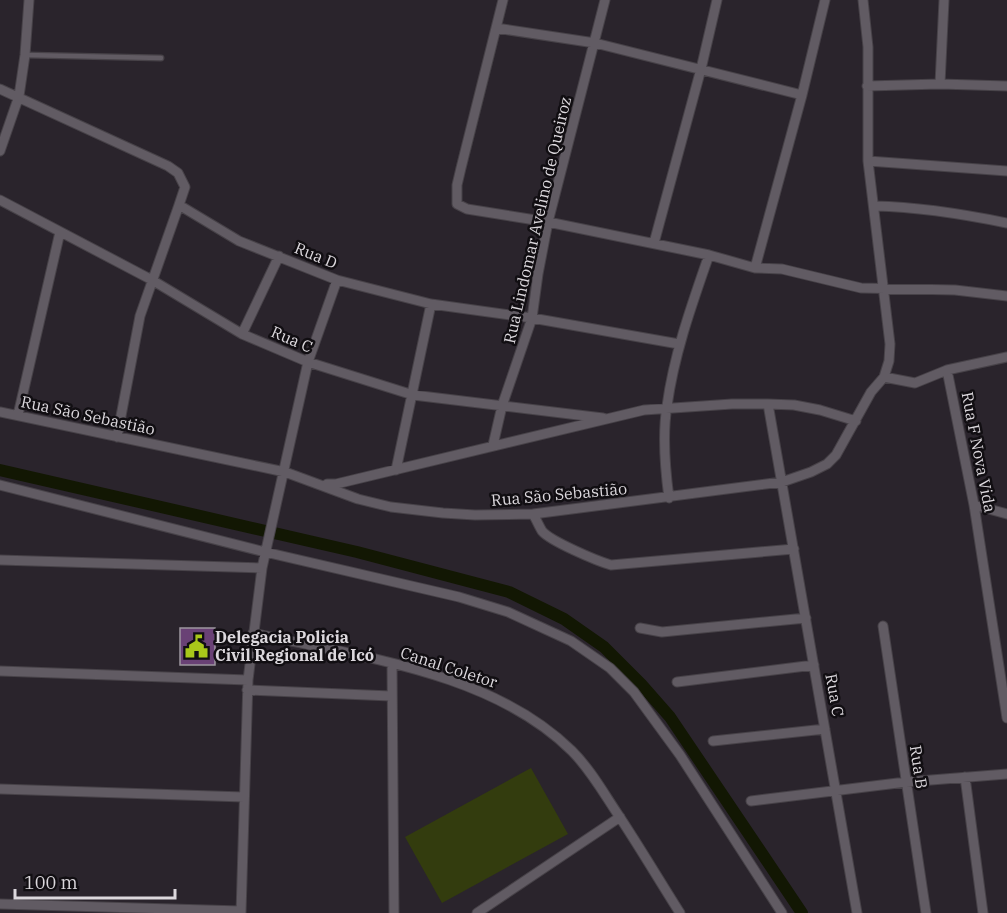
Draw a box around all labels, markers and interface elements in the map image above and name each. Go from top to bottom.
street label: Rua Lindomar Avelino de Queiroz [499,95,575,345]
street label: Rua D [292,237,340,273]
street label: Rua C [268,321,316,357]
street label: Rua F Nova Vida [957,390,1001,514]
street label: Rua São Sebastião [19,391,157,439]
street label: Rua São Sebastião [490,478,628,510]
place label: Delegacia Policia Civil Regional de Icó [215,627,374,665]
public building icon: Delegacia Policia Civil Regional de Icó [184,633,210,659]
street label: Canal Coletor [398,642,500,692]
street label: Rua C [821,672,849,718]
street label: Rua B [906,744,932,790]
scale bar [15,862,176,900]
text: 100 m [24,871,78,894]

